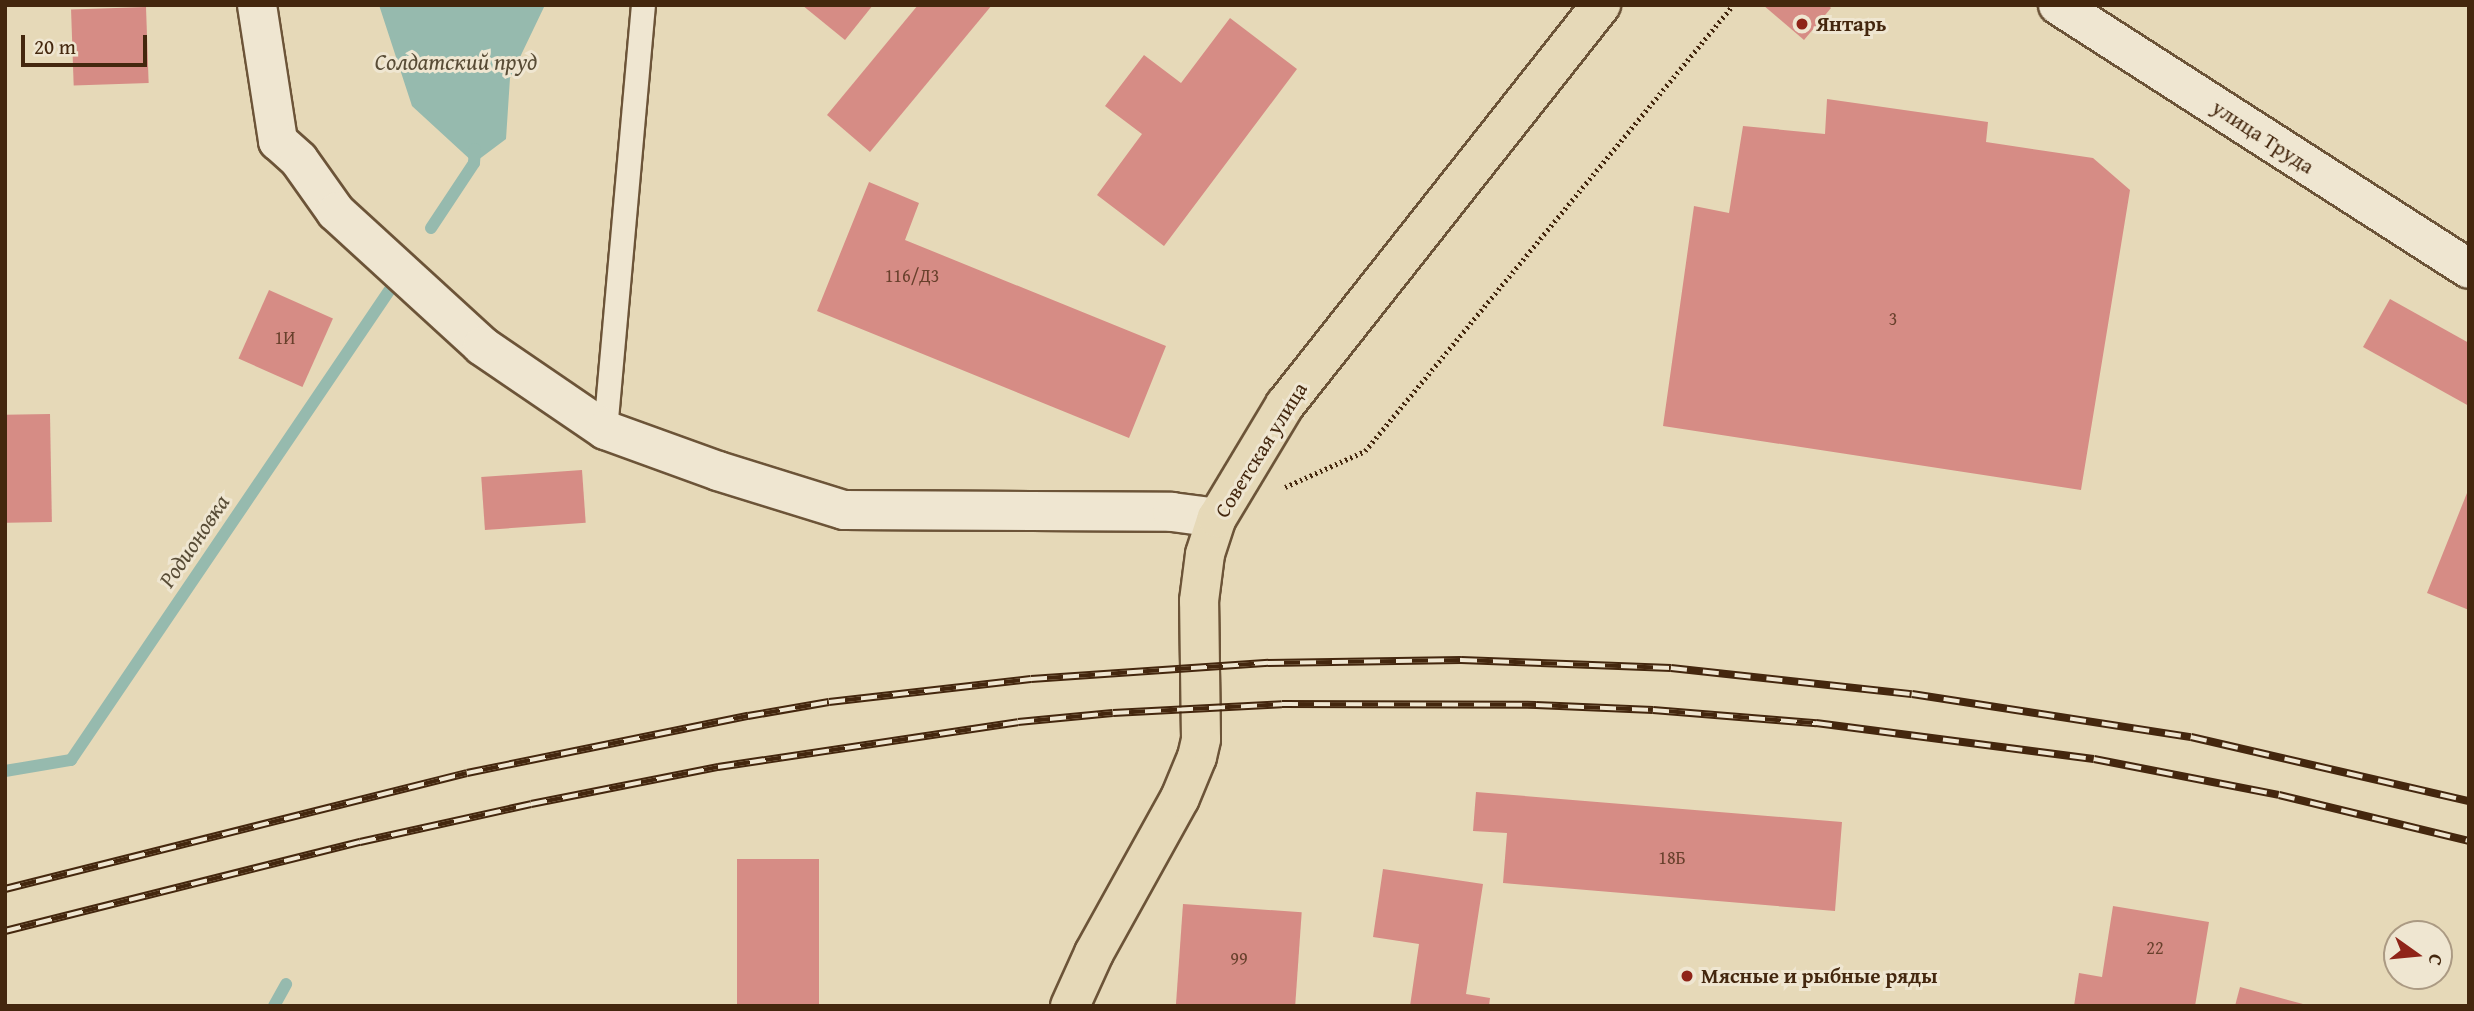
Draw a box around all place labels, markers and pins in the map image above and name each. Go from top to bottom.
place label: Янтарь [1816,11,1887,37]
marker: Янтарь [1794,16,1810,32]
place label: Мясные и рыбные ряды [1701,963,1937,989]
marker: Мясные и рыбные ряды [1679,968,1695,984]

